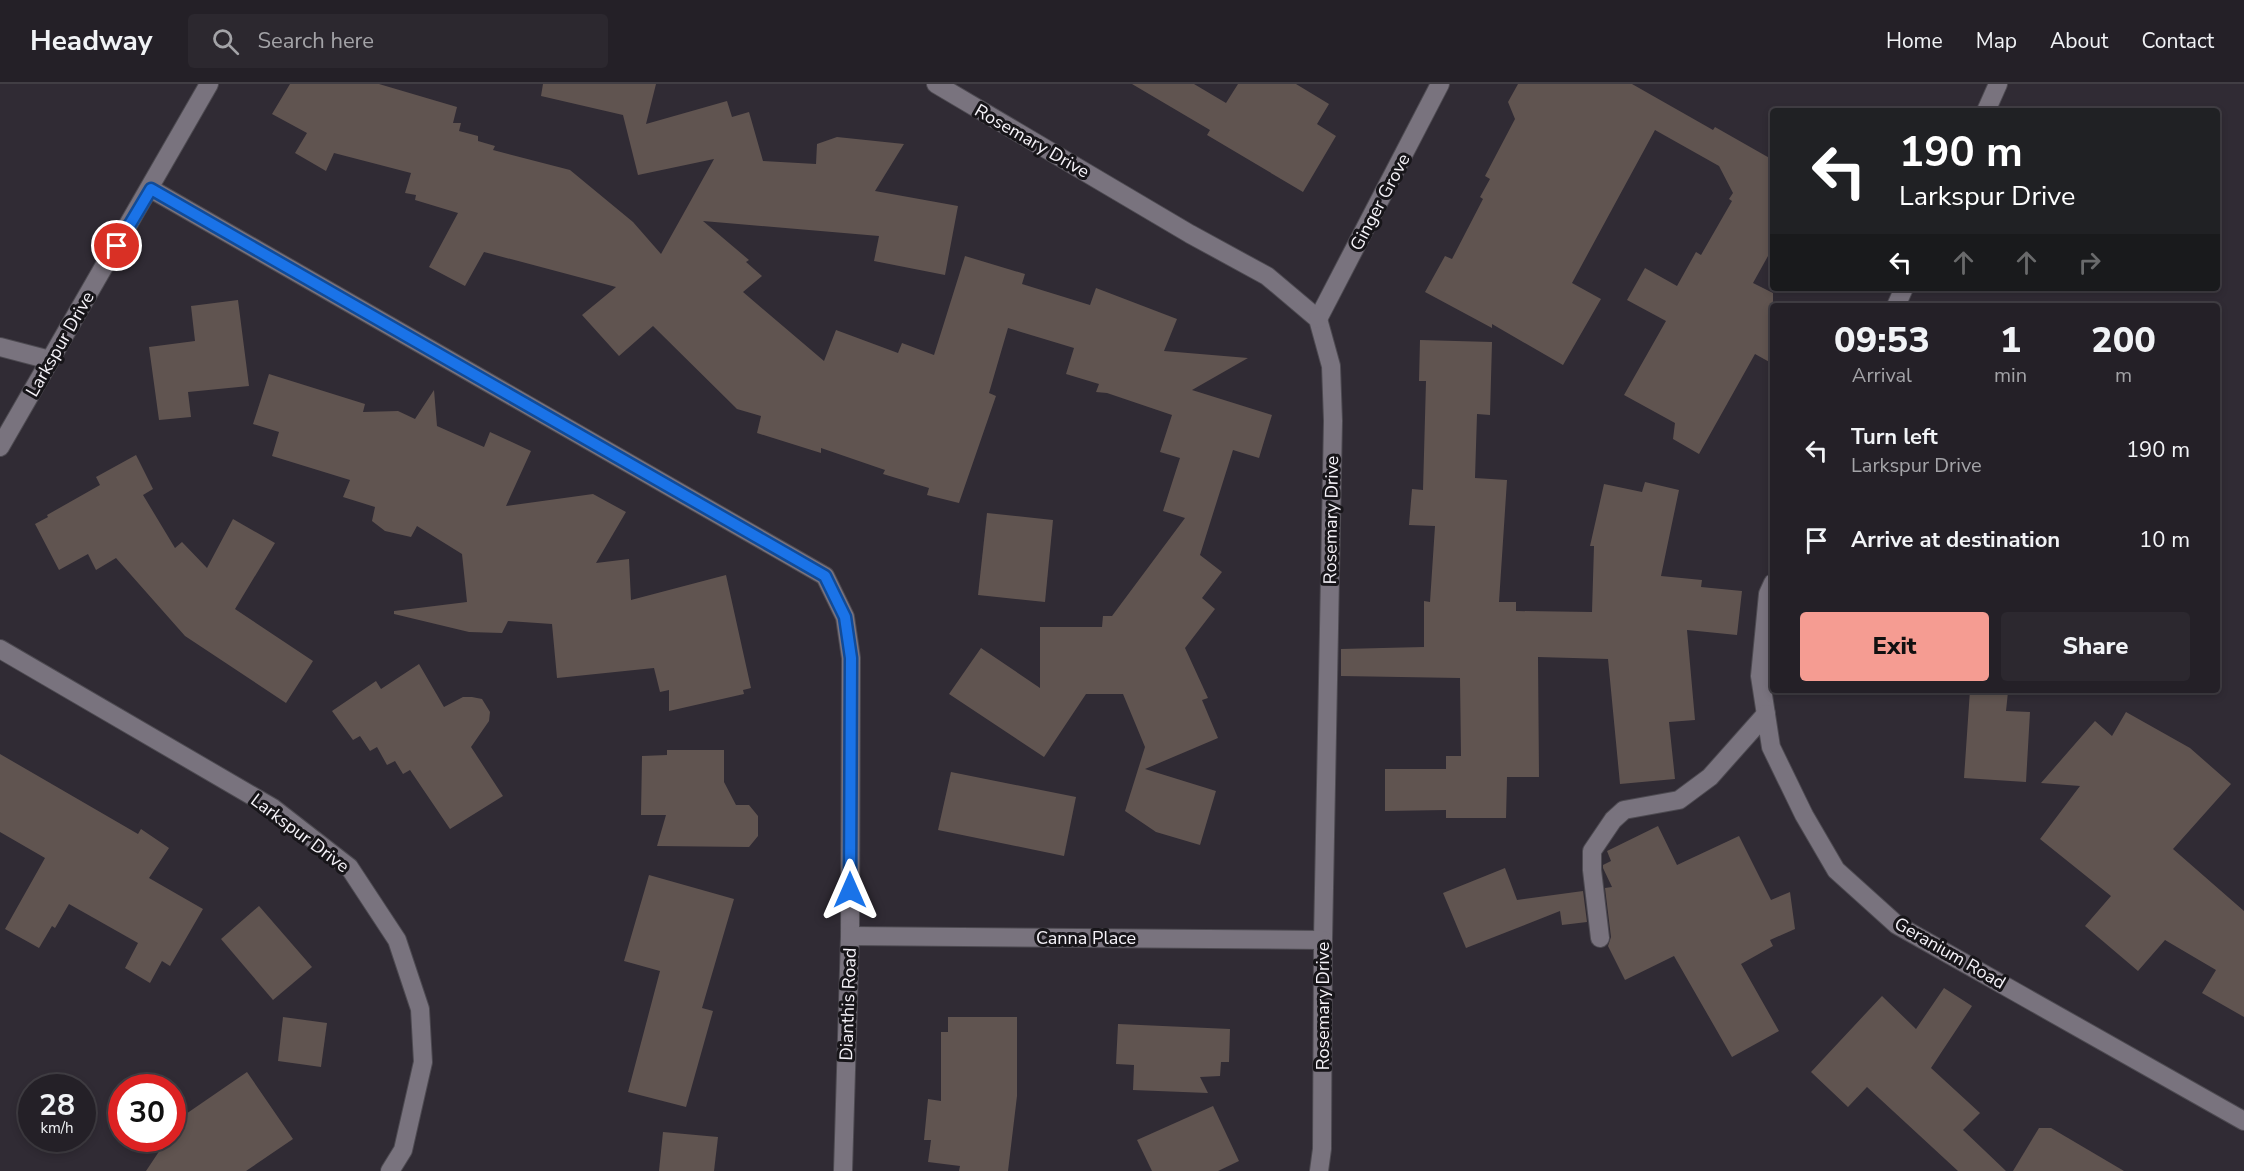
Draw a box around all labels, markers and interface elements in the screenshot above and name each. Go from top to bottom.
search box [188,14,608,68]
text: Headway [30,22,152,60]
icon: search [209,25,242,58]
text: Search here [257,26,374,56]
text: Home [1886,27,1943,55]
text: Map [1976,27,2017,55]
text: About [2050,27,2108,55]
text: Contact [2141,27,2214,55]
street label: Rosemary Drive [970,98,1094,184]
text: 190 m [1899,124,2023,181]
icon: left [1800,132,1878,210]
street label: Ginger Grove [1344,149,1416,255]
text: Larkspur Drive [1899,178,2075,215]
pin [91,220,142,271]
icon: arrive [100,229,133,262]
icon: left [1884,246,1917,279]
icon: ahead [1947,246,1980,279]
icon: ahead [2010,246,2043,279]
icon: right [2073,246,2106,279]
street label: Larkspur Drive [20,287,100,401]
text: 09:53 [1834,316,1930,365]
text: 1 [2000,316,2021,365]
text: 200 [2091,316,2156,365]
text: Arrival [1852,362,1912,389]
text: min [1994,362,2027,389]
text: m [2115,362,2132,389]
text: Turn left [1851,422,1938,452]
icon: left [1800,434,1833,467]
text: 190 m [2126,435,2190,465]
text: Larkspur Drive [1851,452,1982,479]
street label: Rosemary Drive [1318,456,1344,584]
icon: arrive [1800,524,1833,557]
text: Arrive at destination [1851,525,2060,555]
text: 10 m [2139,525,2190,555]
button: Exit [1800,612,1989,681]
button: Share [2001,612,2190,681]
street label: Larkspur Drive [246,788,354,878]
position arrow [818,858,882,922]
street label: Geranium Road [1890,911,2010,995]
street label: Canna Place [1036,926,1136,950]
street label: Rosemary Drive [1311,942,1335,1070]
street label: Dianthis Road [834,947,862,1061]
speed limit sign: 30 [108,1074,186,1152]
text: 28 [39,1085,75,1126]
text: km/h [40,1118,74,1138]

